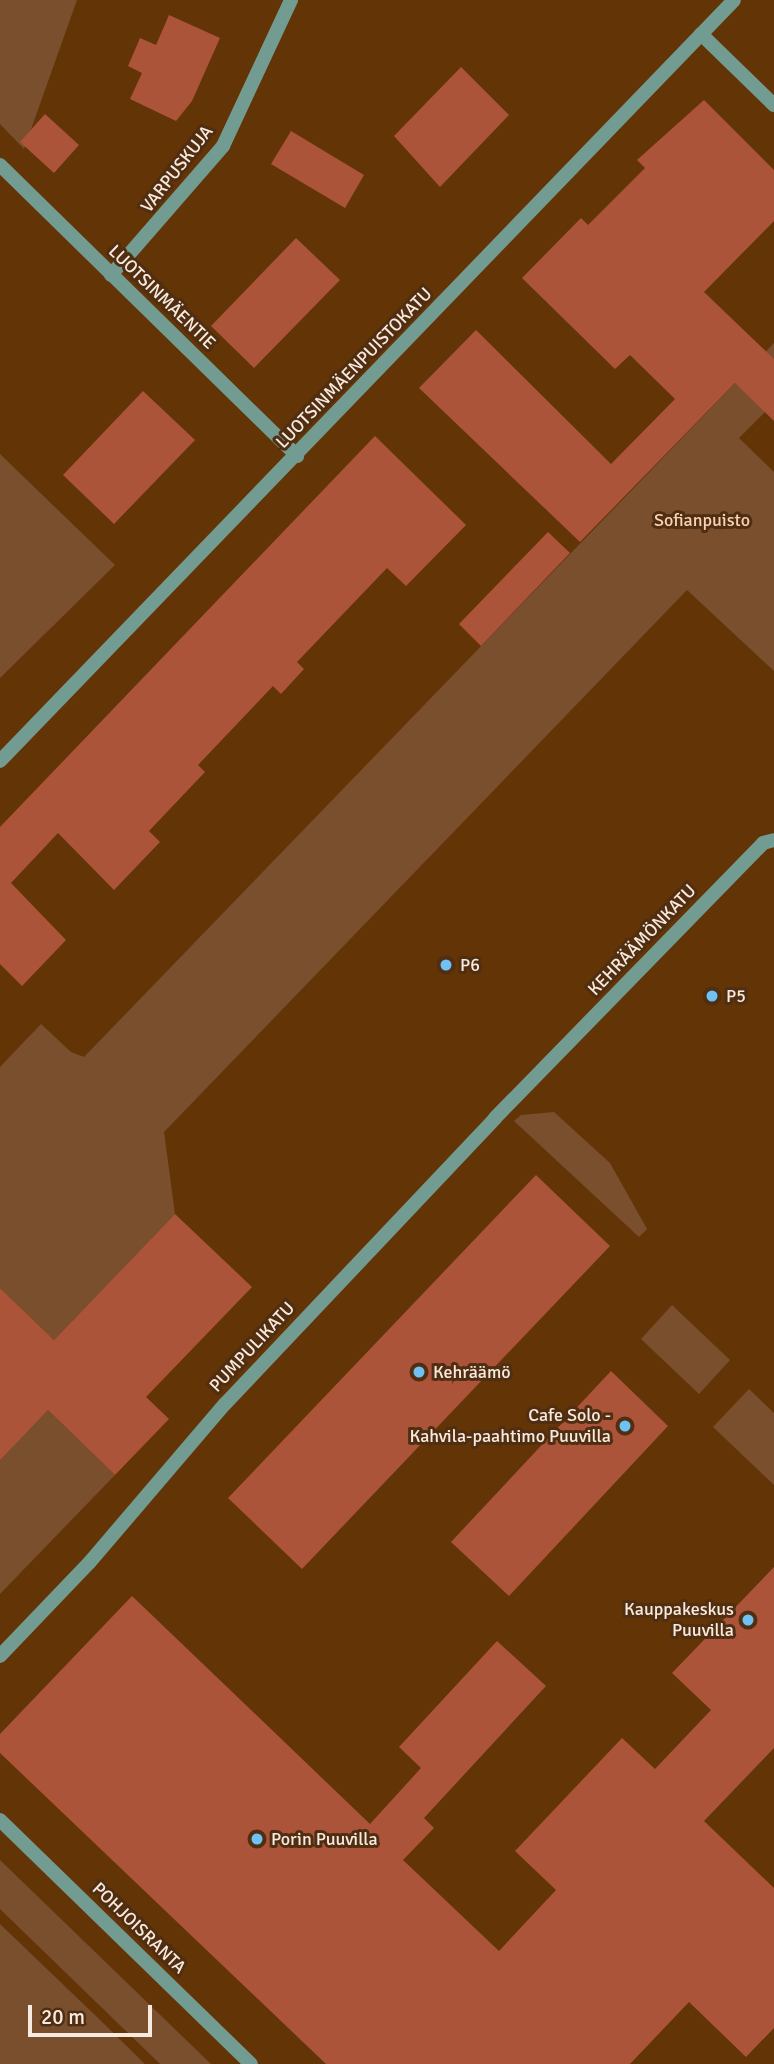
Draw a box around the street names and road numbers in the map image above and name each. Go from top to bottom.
street label: VARPUSKUJA [136,121,218,217]
street label: LUOTSINMÄENTIE [104,240,220,354]
street label: LUOTSINMÄENPUISTOKATU [271,283,437,453]
street label: KEHRÄÄMÖNKATU [584,880,700,1000]
street label: PUMPULIKATU [205,1298,299,1396]
street label: POHJOISRANTA [88,1878,190,1978]

